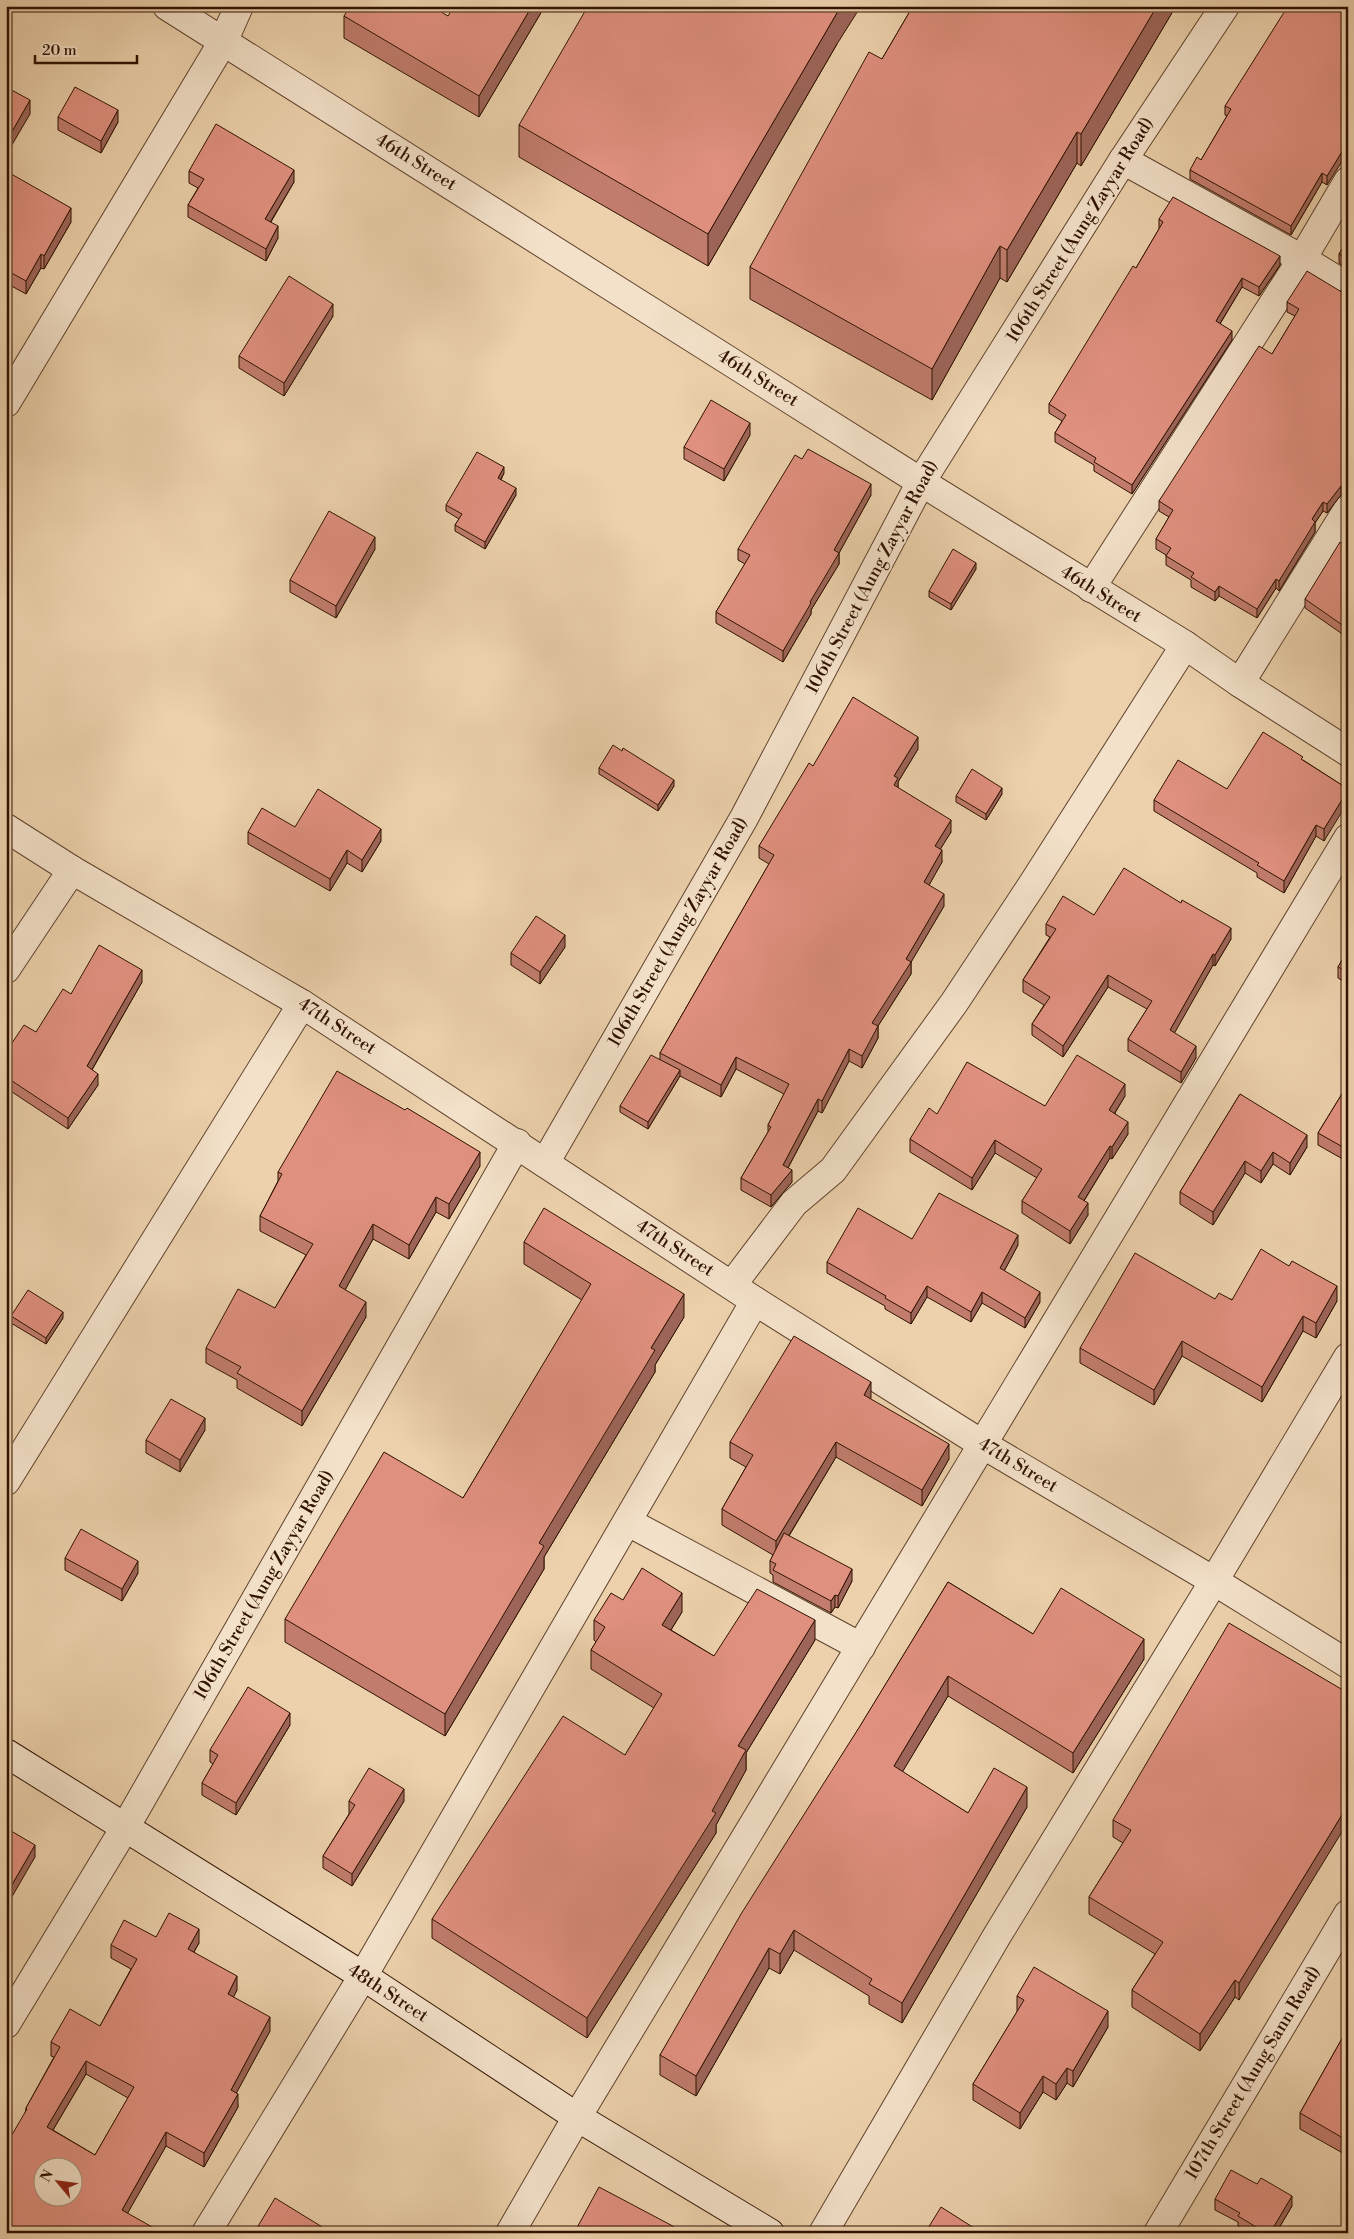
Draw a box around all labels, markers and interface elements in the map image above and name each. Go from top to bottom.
scale bar [35,32,138,64]
text: 20 m [42,41,77,60]
street label: 106th Street (Aung Zayyar Road) [1001,113,1159,347]
street label: 46th Street [371,128,461,196]
street label: 46th Street [713,344,803,412]
street label: 106th Street (Aung Zayyar Road) [800,456,944,698]
street label: 46th Street [1056,560,1146,628]
street label: 106th Street (Aung Zayyar Road) [603,813,753,1051]
street label: 47th Street [293,992,381,1060]
street label: 47th Street [631,1214,719,1282]
street label: 47th Street [974,1432,1063,1498]
street label: 106th Street (Aung Zayyar Road) [189,1466,339,1704]
street label: 48th Street [343,1958,433,2028]
street label: 107th Street (Aung Sann Road) [1180,1962,1326,2184]
north arrow [32,2156,82,2206]
text: N [37,2167,58,2185]

